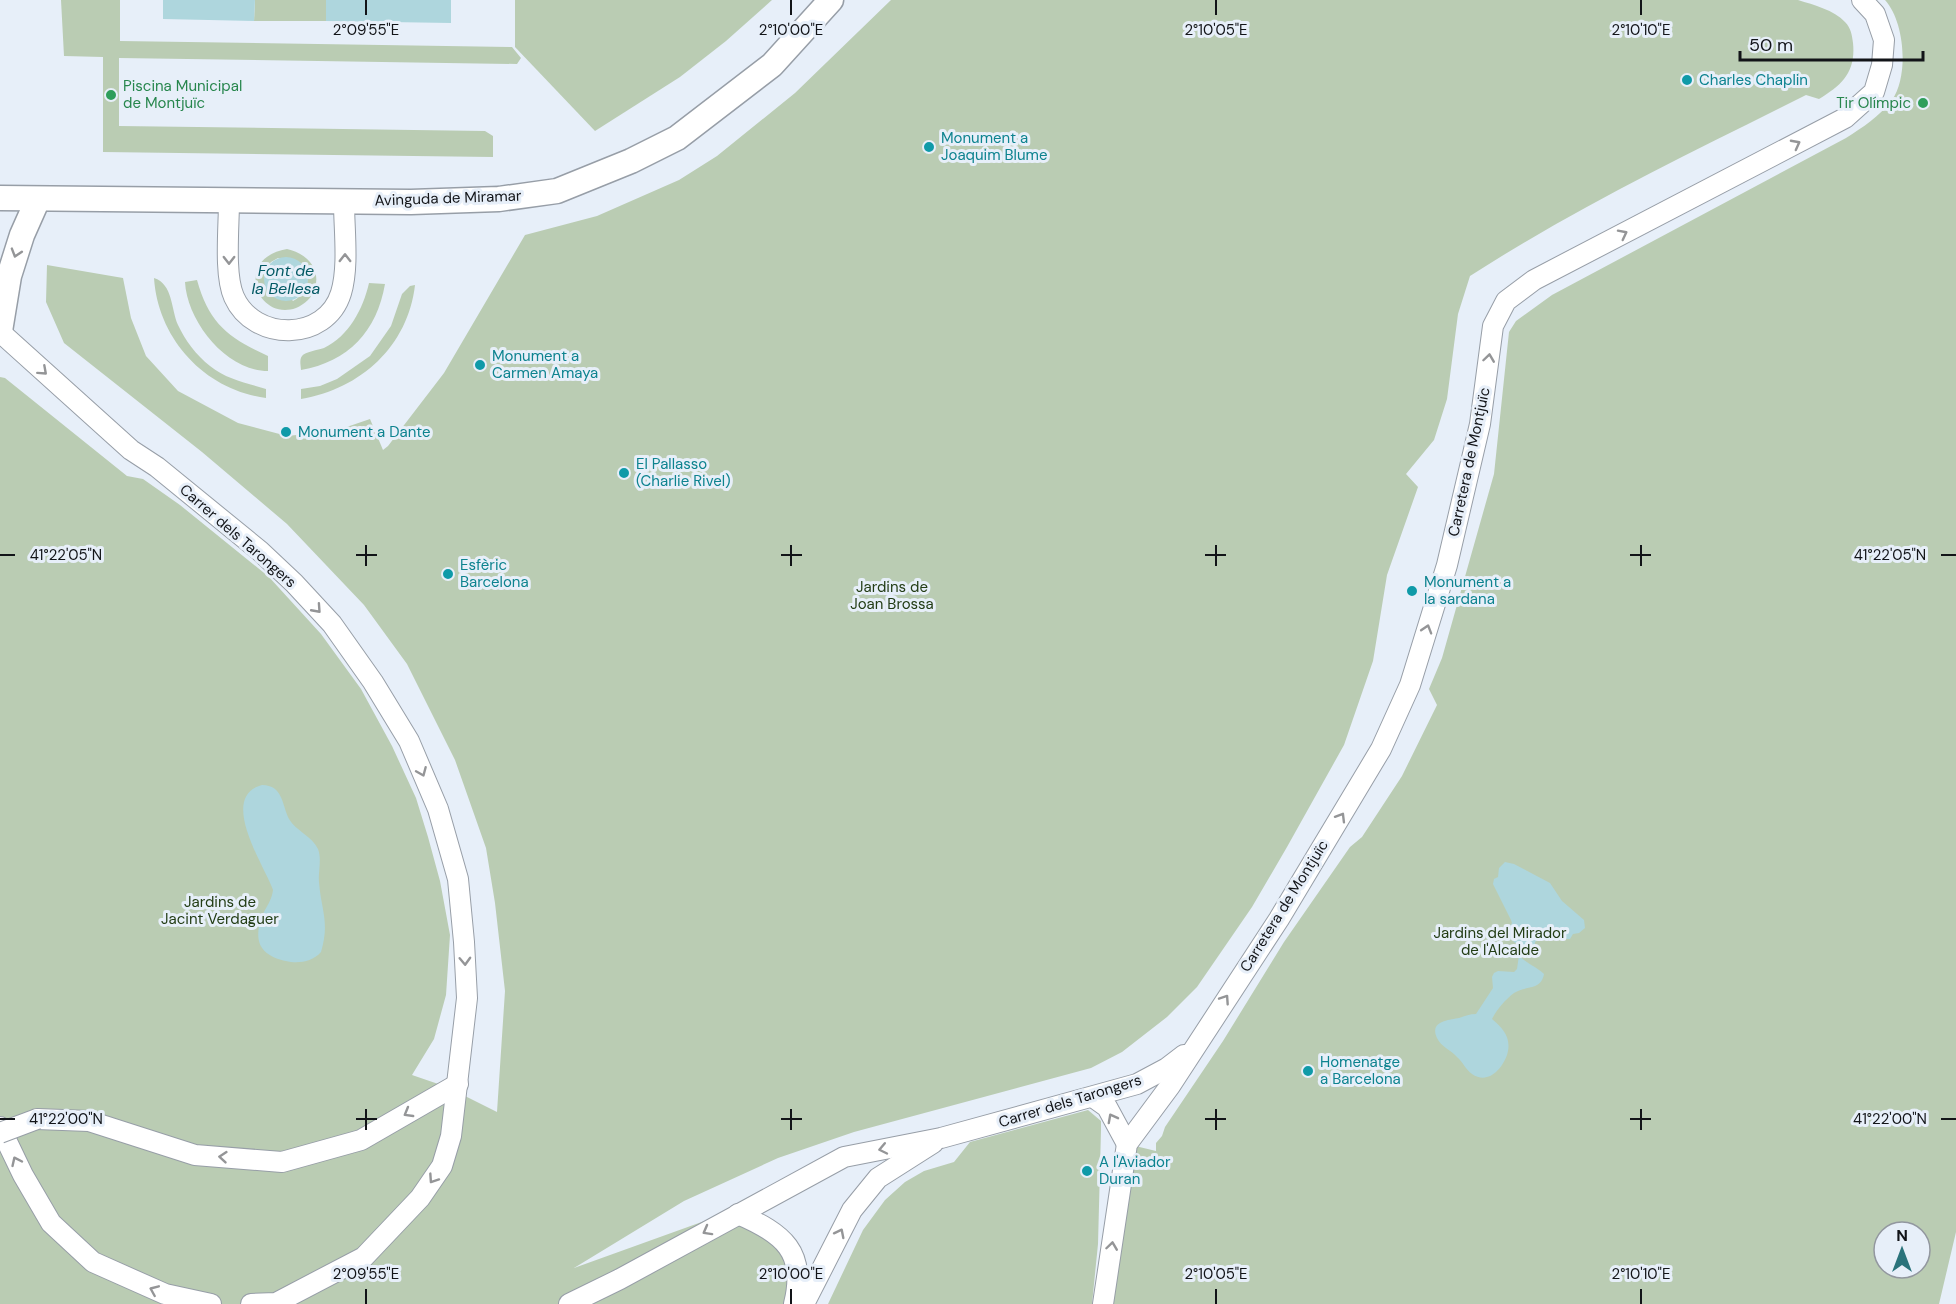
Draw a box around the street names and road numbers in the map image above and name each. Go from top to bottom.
street label: Avinguda de Miramar [374,185,522,211]
street label: Carretera de Montjuïc [1443,386,1495,538]
street label: Carrer dels Tarongers [175,480,301,592]
street label: Carretera de Montjuïc [1235,836,1333,976]
street label: Carrer dels Tarongers [996,1070,1144,1132]

